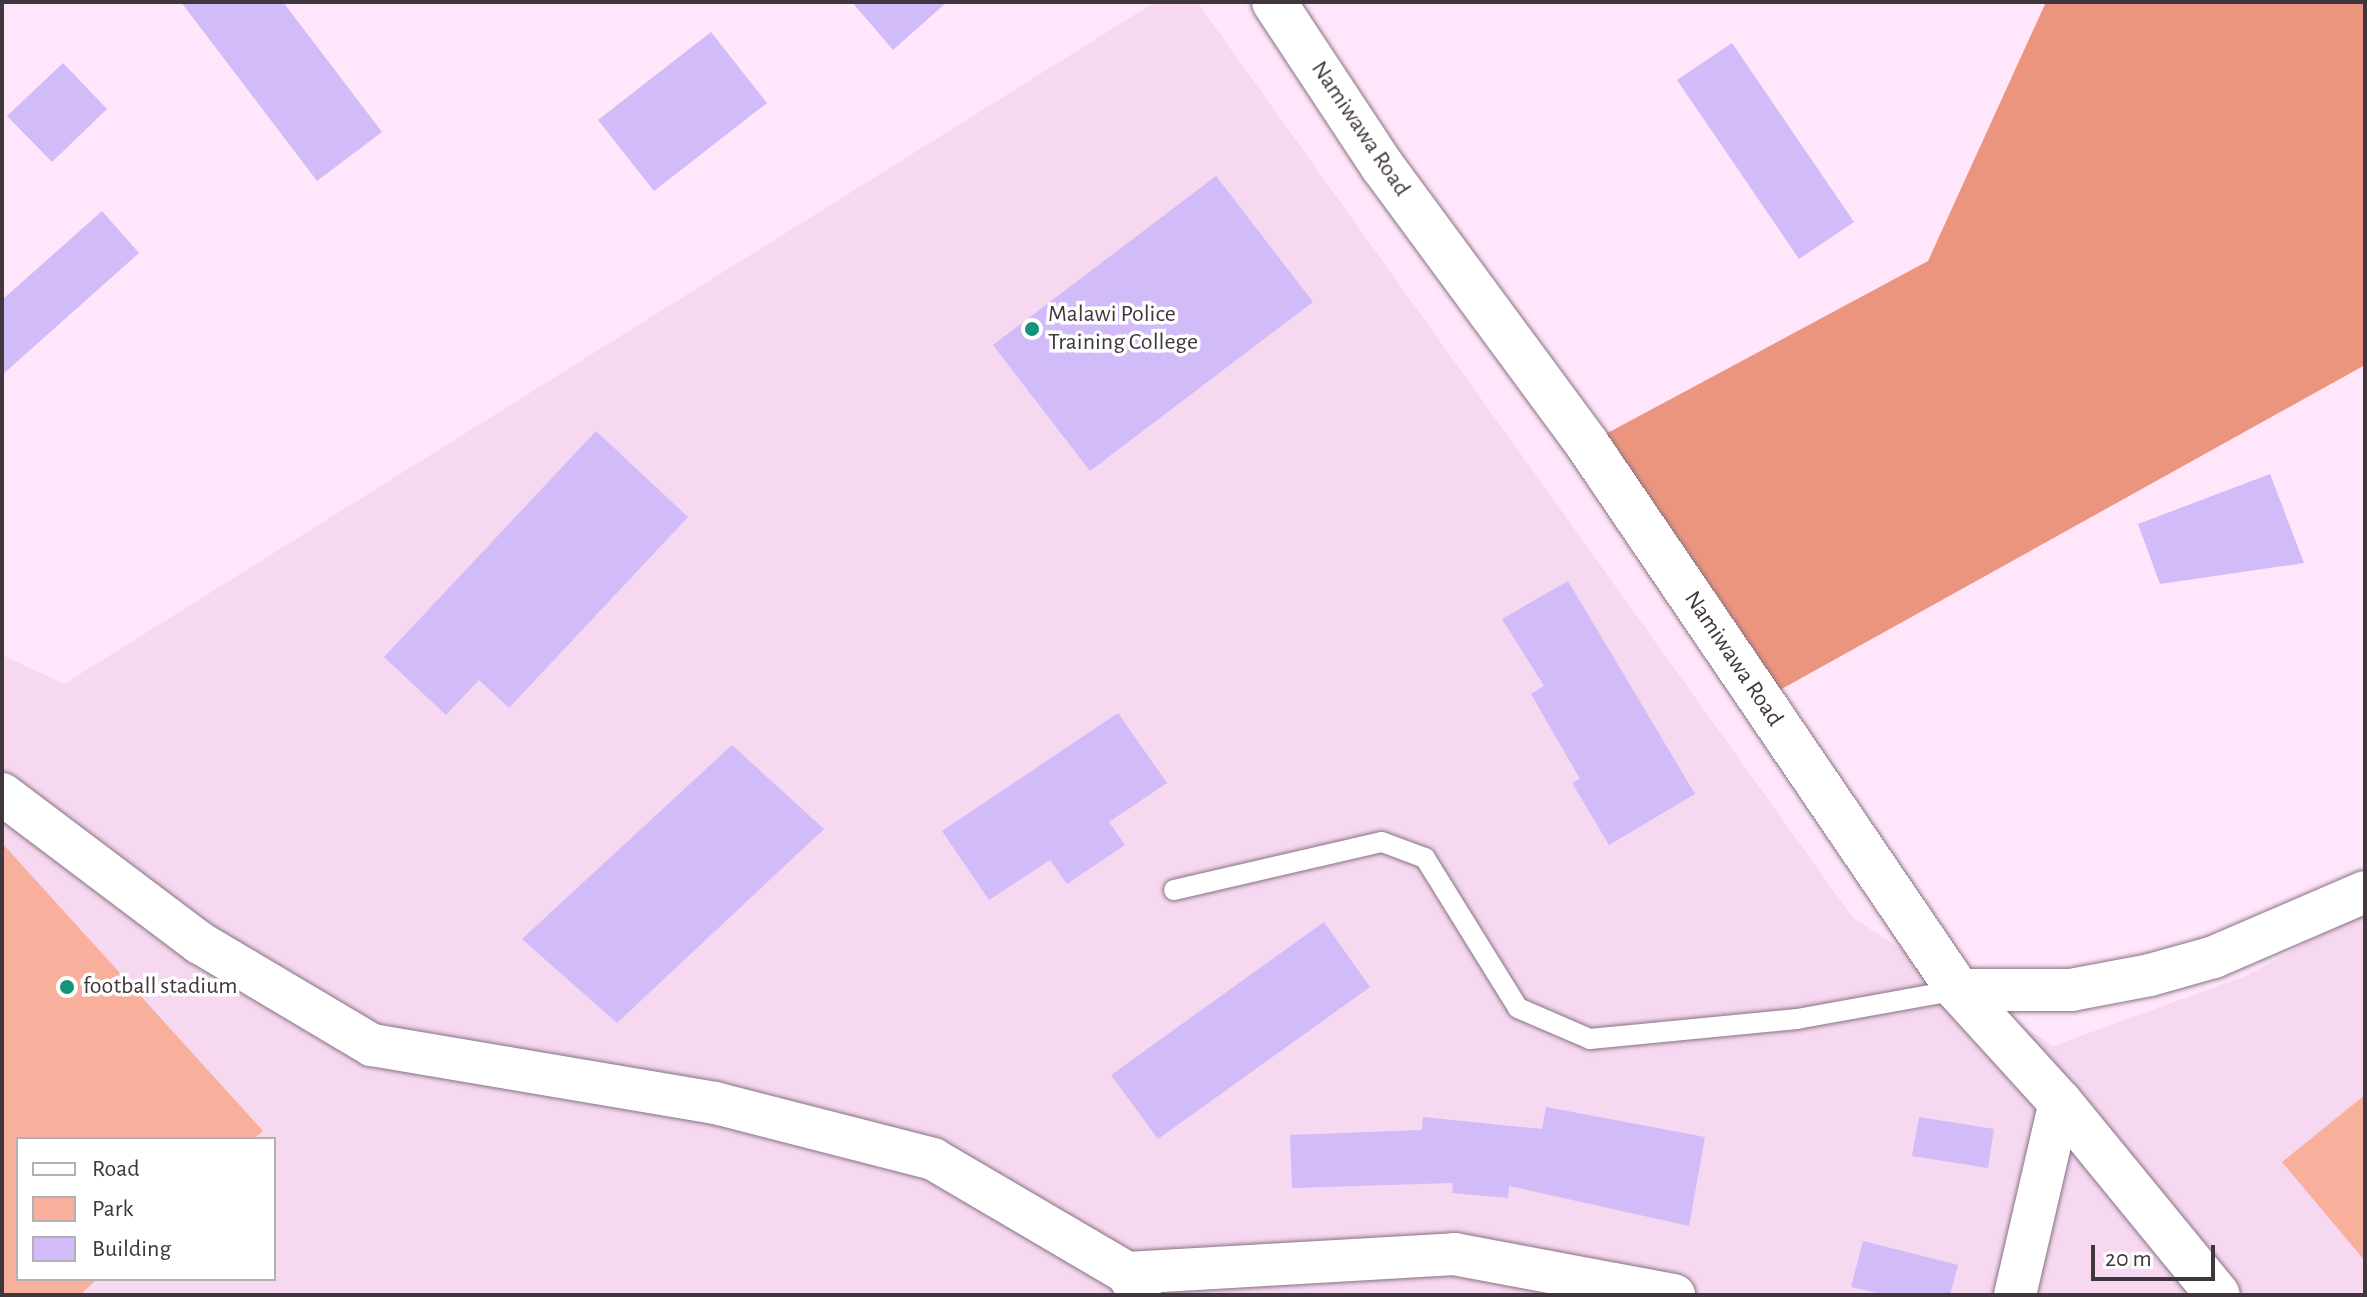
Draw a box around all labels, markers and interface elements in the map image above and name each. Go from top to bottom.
street label: Namiwawa Road [1304,56,1416,202]
place label: Malawi Police Training College [1048,301,1198,357]
marker: Malawi Police Training College [1023,320,1041,338]
street label: Namiwawa Road [1677,586,1789,732]
place label: football stadium [83,973,237,1001]
marker: football stadium [58,978,76,996]
legend [16,1137,276,1281]
text: Road [92,1157,140,1181]
text: Park [92,1197,133,1221]
scale bar [2095,1229,2219,1279]
text: Building [92,1237,171,1261]
text: 20 m [2105,1247,2152,1271]

